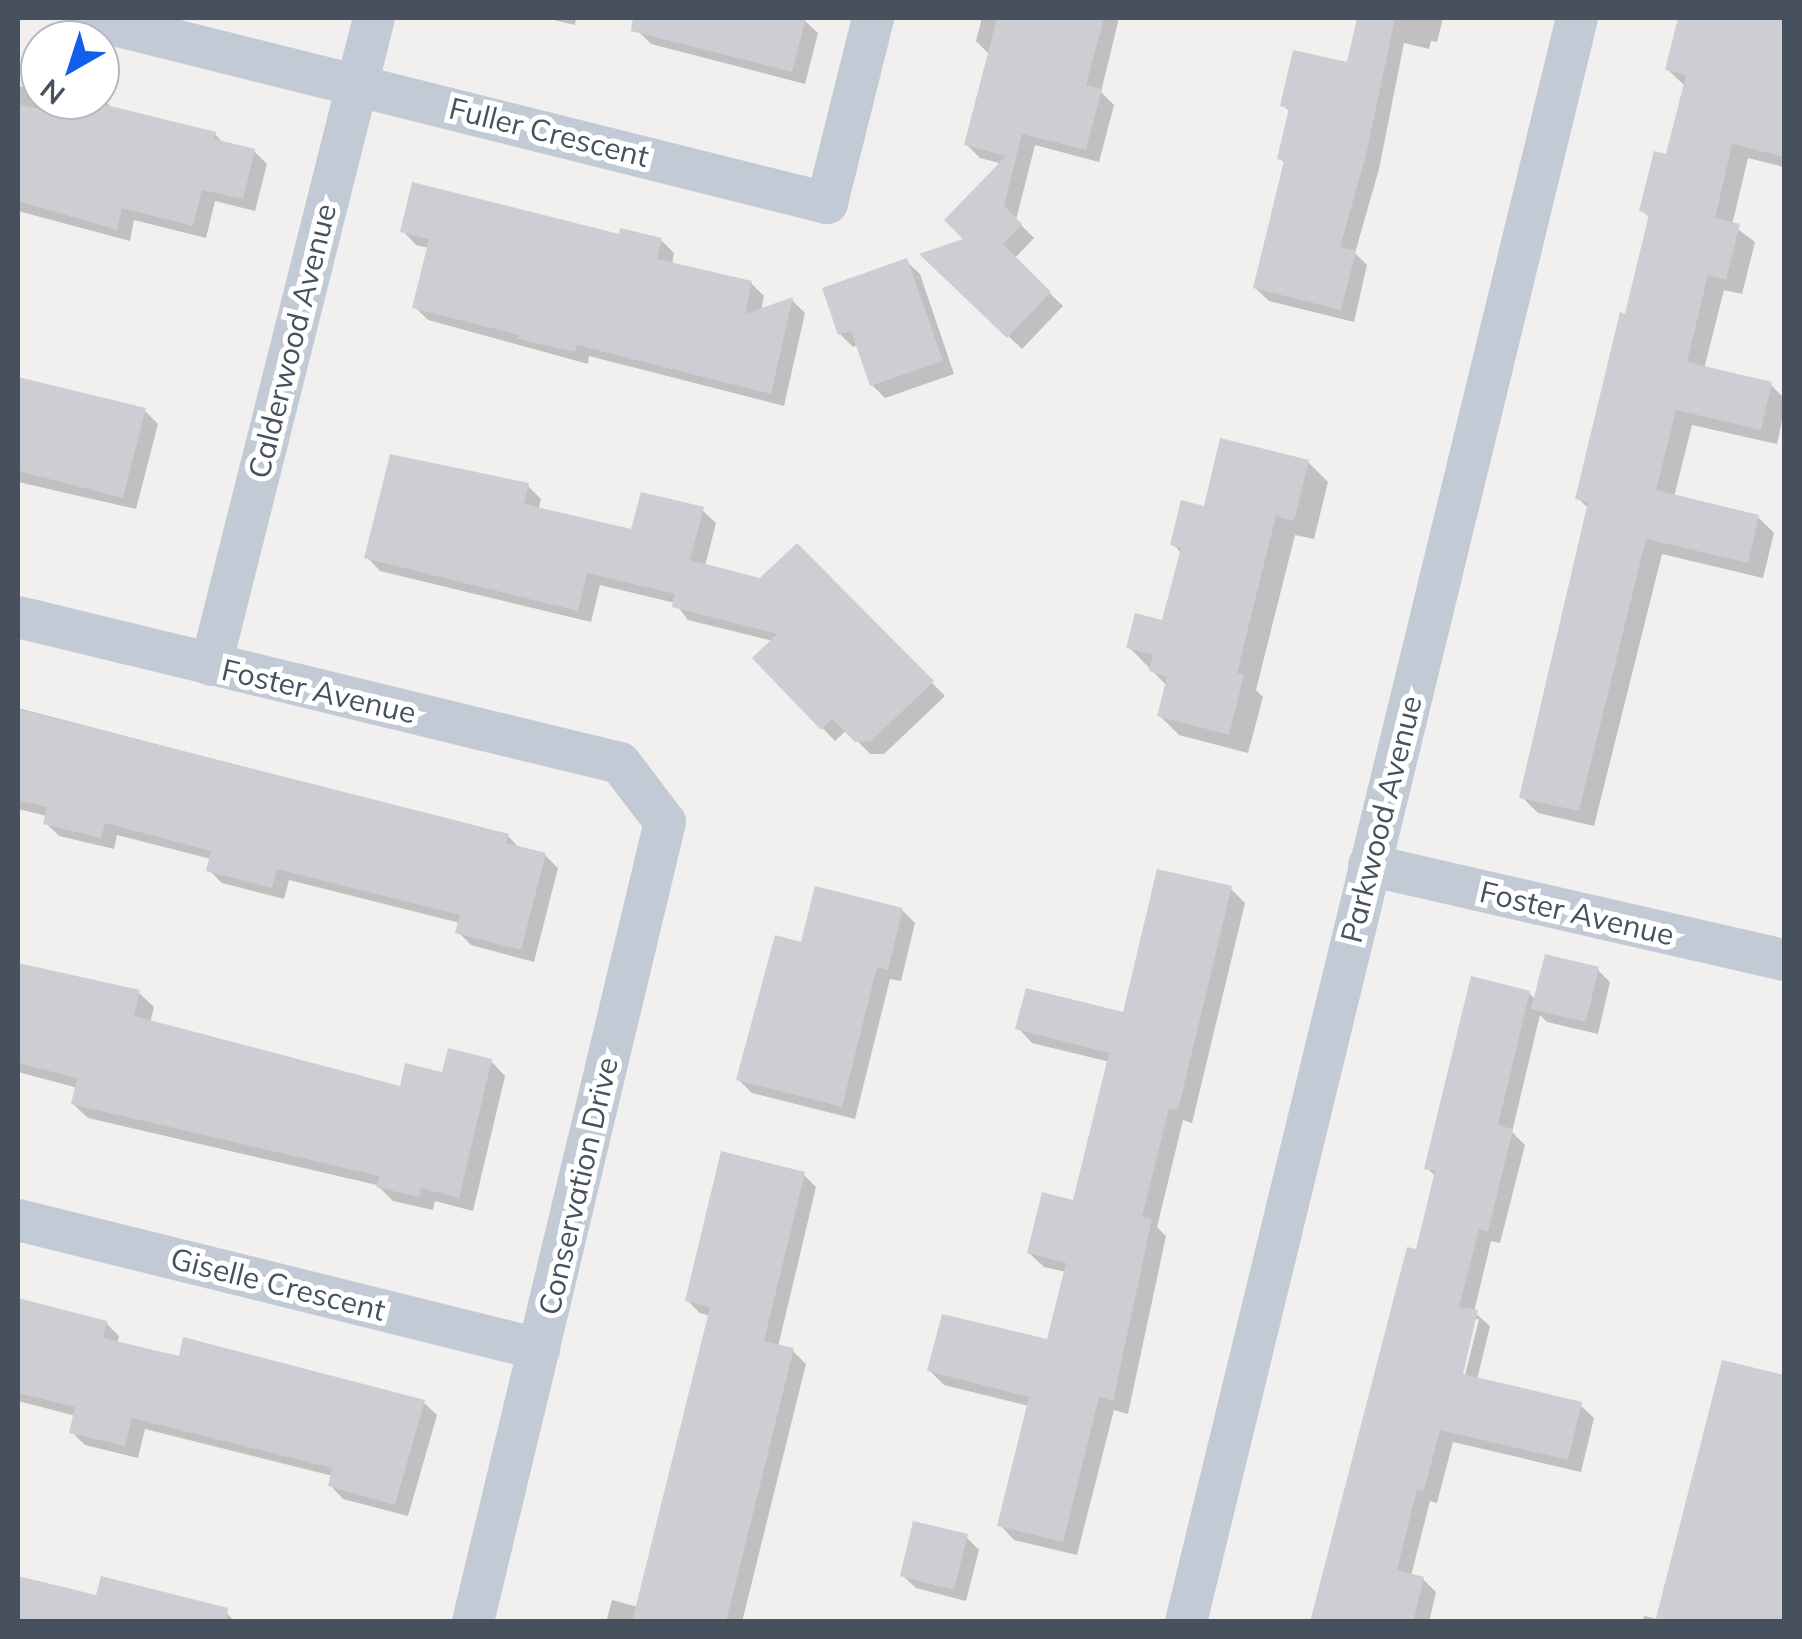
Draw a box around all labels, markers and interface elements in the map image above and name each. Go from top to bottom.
north arrow [20,20,120,120]
text: N [33,72,71,112]
street label: Fuller Crescent [445,90,653,174]
street label: Calderwood Avenue [240,200,344,482]
street label: Foster Avenue [218,651,420,731]
street label: Parkwood Avenue [1333,692,1429,946]
street label: Foster Avenue [1476,873,1678,953]
street label: Conservation Drive [531,1054,625,1318]
street label: Giselle Crescent [167,1240,389,1328]

